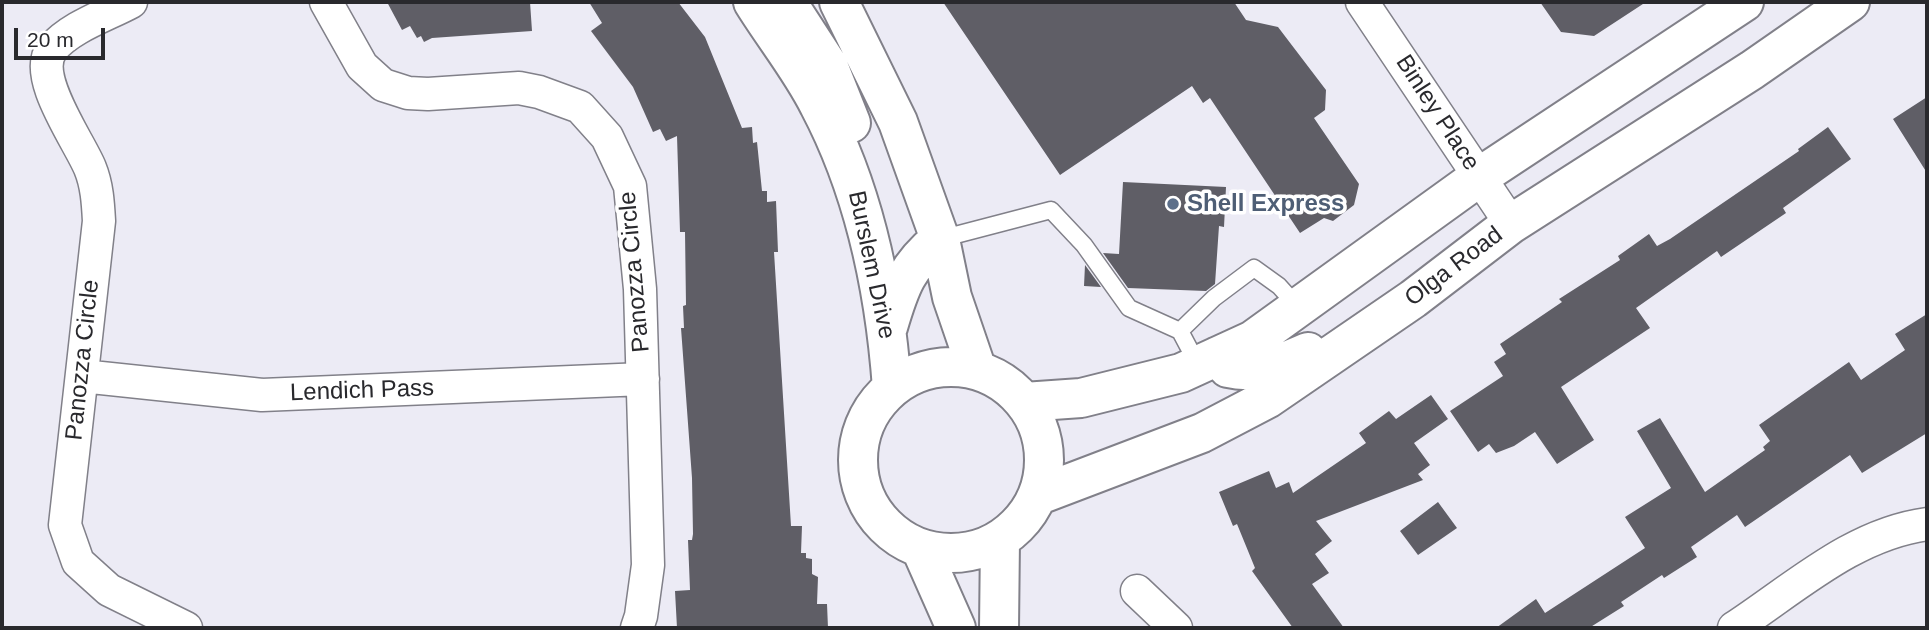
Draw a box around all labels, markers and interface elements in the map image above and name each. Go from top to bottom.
scale bar [18,14,108,58]
text: 20 m [27,28,74,51]
street label: Binley Place [1389,50,1485,176]
street label: Burslem Drive [841,188,901,342]
street label: Panozza Circle [614,190,656,354]
place label: Shell Express [1187,190,1344,218]
marker: Shell Express [1165,196,1181,212]
street label: Olga Road [1400,221,1508,313]
street label: Panozza Circle [60,278,106,442]
street label: Lendich Pass [289,374,435,408]

